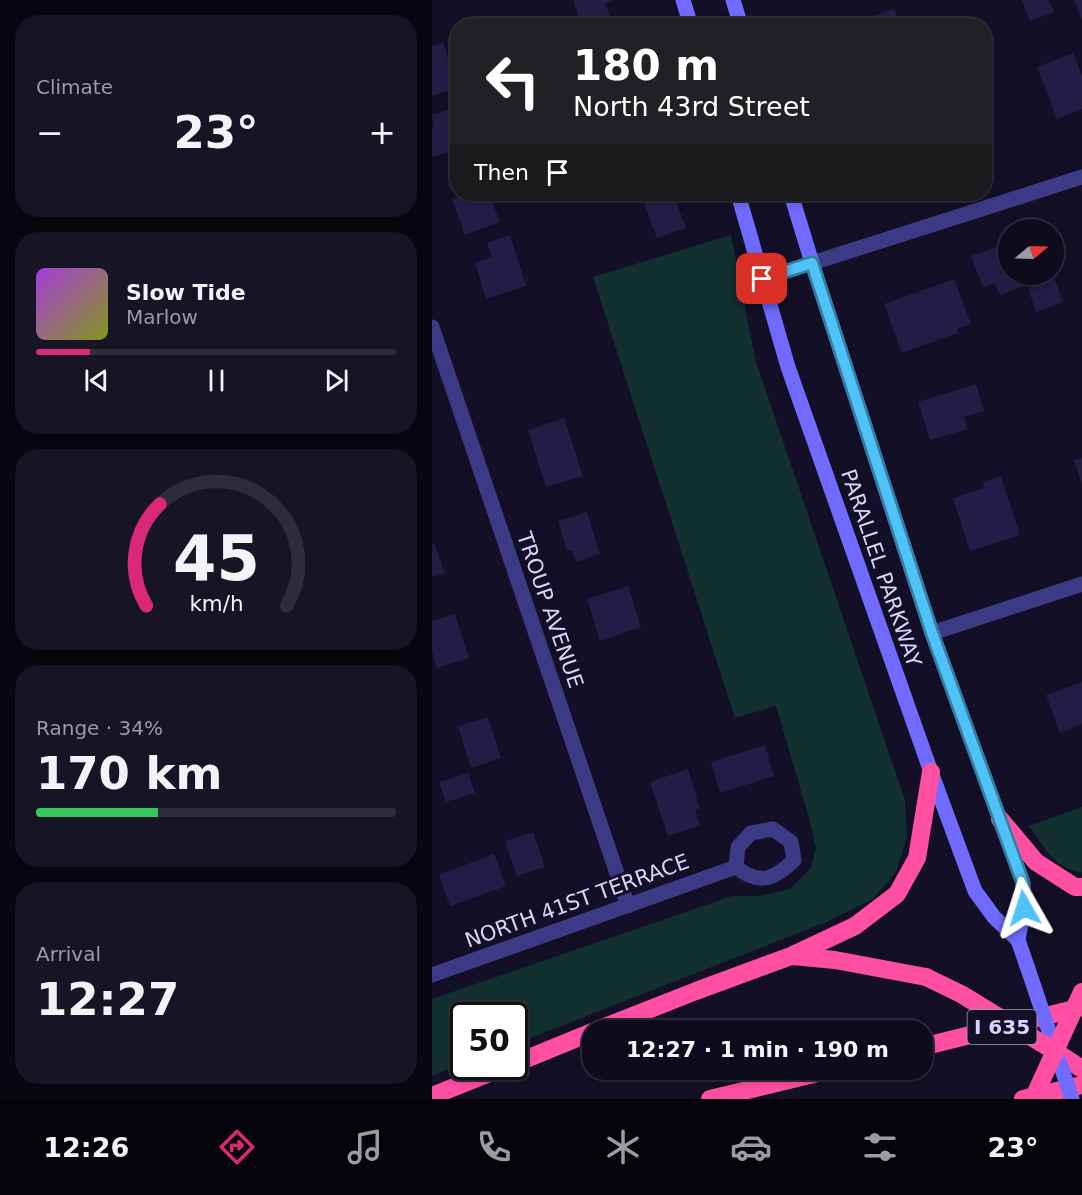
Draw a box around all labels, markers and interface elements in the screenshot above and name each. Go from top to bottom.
text: 180 m [573,41,719,90]
icon: left [474,42,552,120]
text: Climate [36,75,113,99]
text: North 43rd Street [573,91,810,122]
text: 23° [173,106,259,159]
text: − [36,113,64,152]
text: + [368,113,396,152]
icon: arrive [541,156,574,189]
text: Then [474,160,529,185]
north arrow [998,219,1064,285]
map controls [998,219,1064,285]
pin [736,253,787,304]
icon: arrive [745,262,778,295]
text: Slow Tide [126,280,246,305]
text: Marlow [126,305,198,329]
icon: previous [80,364,113,397]
icon: pause [200,364,233,397]
icon: next [320,364,353,397]
street label: PARALLEL PARKWAY [836,466,926,670]
text: 45 [173,523,259,596]
street label: TROUP AVENUE [512,528,588,691]
text: km/h [189,592,243,617]
text: Range · 34% [36,716,163,740]
text: 170 km [36,747,222,800]
street label: NORTH 41ST TERRACE [462,849,692,953]
position arrow [992,876,1056,940]
text: Arrival [36,942,101,966]
text: 12:27 [36,973,179,1026]
speed limit sign: 50 [450,1002,528,1080]
road number: I 635 [968,1010,1036,1044]
text: 12:27 · 1 min · 190 m [626,1037,889,1062]
icon: directions [216,1126,258,1168]
icon: music [344,1126,386,1168]
icon: phone [473,1126,515,1168]
icon: climate [602,1126,644,1168]
icon: car [730,1126,772,1168]
icon: filters [859,1126,901,1168]
text: 12:26 [43,1132,129,1163]
text: 23° [988,1132,1039,1163]

